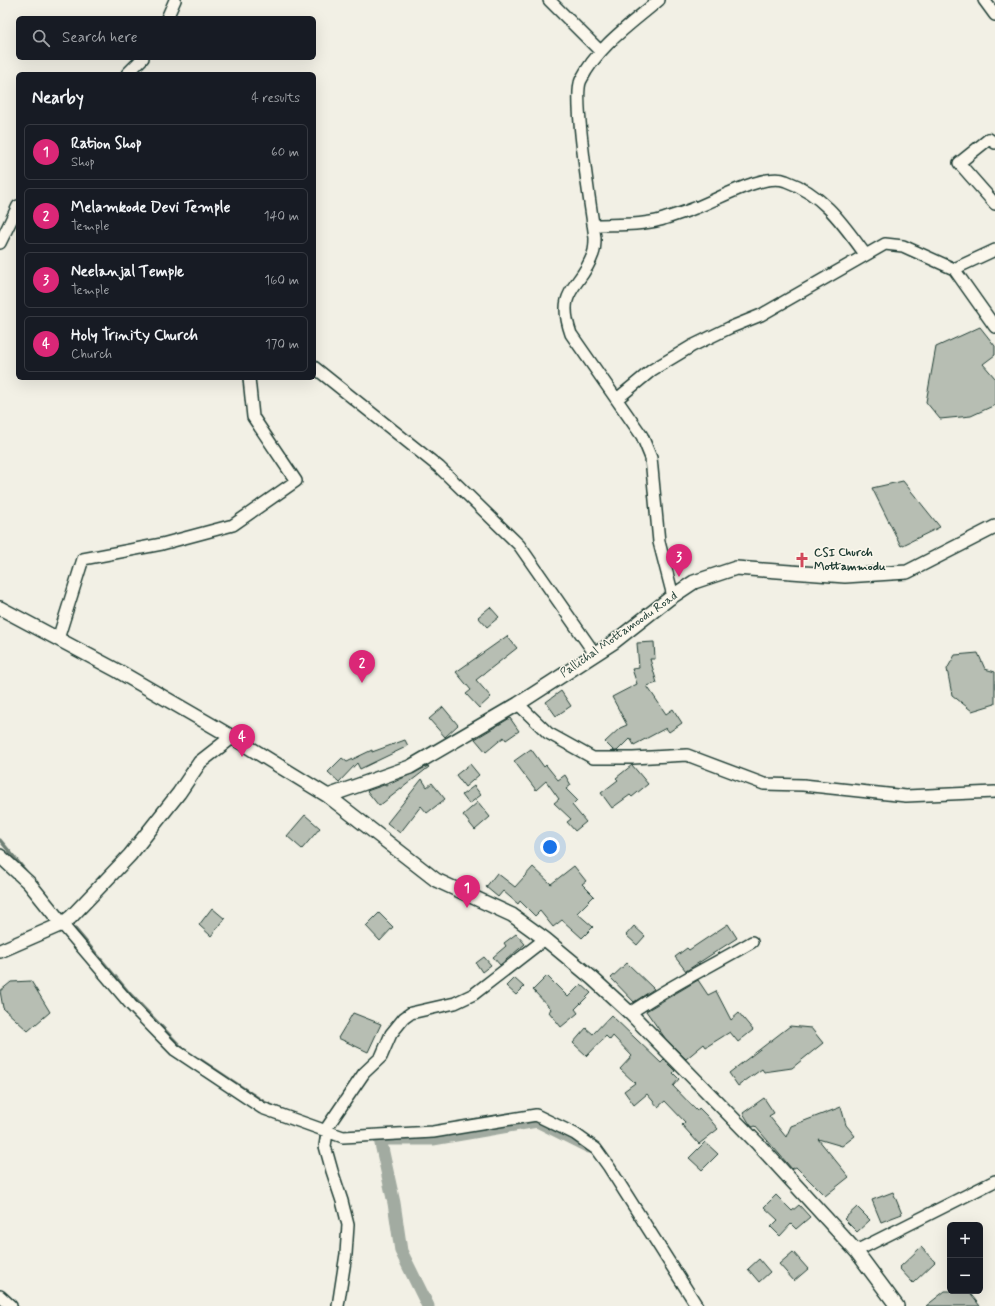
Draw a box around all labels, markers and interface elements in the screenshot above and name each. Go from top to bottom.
search box [16,16,316,60]
icon: search [30,27,52,49]
text: Search here [62,28,138,48]
text: Nearby [32,87,84,109]
text: 4 results [251,90,300,107]
text: Ration Shop [71,134,142,154]
text: 1 [43,144,49,161]
text: 60 m [271,144,299,161]
text: Shop [71,154,95,171]
text: Melamkode Devi Temple [71,198,231,218]
text: 2 [43,208,49,225]
text: 140 m [264,208,299,225]
text: Temple [71,218,109,235]
text: Neelanjal Temple [71,262,184,282]
text: 3 [43,272,49,289]
text: 160 m [264,272,299,289]
text: Temple [71,282,109,299]
text: Holy Trinity Church [71,326,198,346]
text: 4 [42,336,50,353]
text: 170 m [265,336,299,353]
text: Church [71,346,112,363]
pin: 3 [666,544,692,577]
place label: CSI Church Mottammodu [814,545,886,575]
church icon: CSI Church Mottammodu [793,551,811,569]
street label: Pallichal Mottamoodu Road [557,588,681,682]
pin: 2 [349,650,375,683]
pin: 4 [229,724,255,757]
your location [540,837,560,857]
pin: 1 [454,875,480,908]
map controls [947,1222,983,1294]
button: + [947,1222,983,1258]
button: − [947,1258,983,1294]

